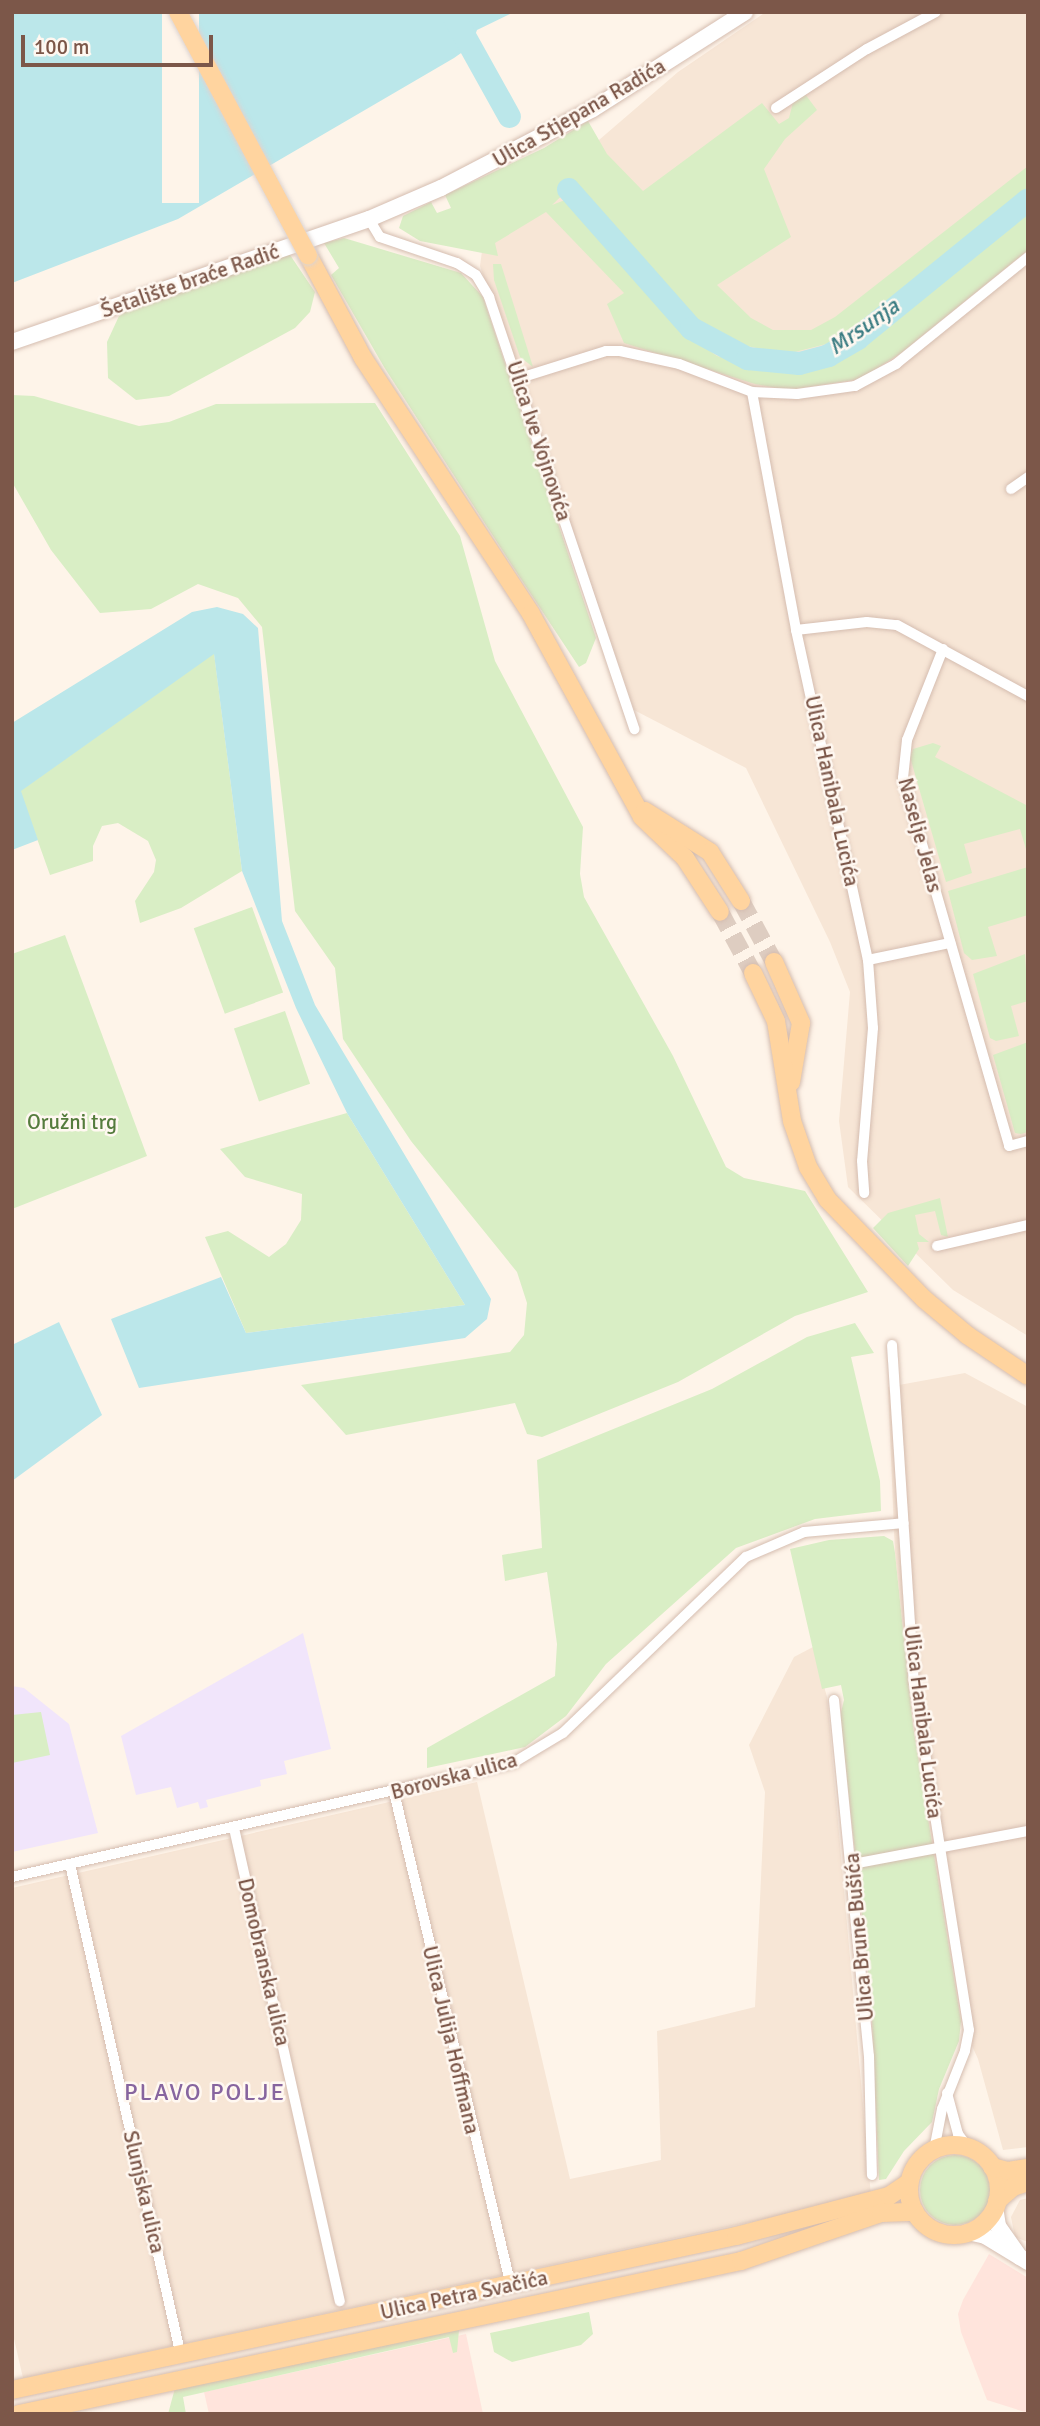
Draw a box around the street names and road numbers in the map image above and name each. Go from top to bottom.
street label: Ulica Stjepana Radića [488,53,670,173]
street label: Šetalište braće Radić [97,239,283,323]
street label: Ulica Ive Vojnovića [501,358,577,524]
street label: Ulica Hanibala Lucića [799,693,865,889]
street label: Naselje Jelas [893,775,947,895]
street label: Ulica Hanibala Lucića [899,1624,947,1820]
street label: Borovska ulica [388,1747,520,1805]
street label: Ulica Brune Bušića [839,1852,879,2022]
street label: Domobranska ulica [232,1876,296,2048]
street label: Ulica Julija Hoffmana [417,1943,485,2137]
street label: Slunjska ulica [118,2128,170,2256]
street label: Ulica Petra Svačića [378,2265,550,2325]

